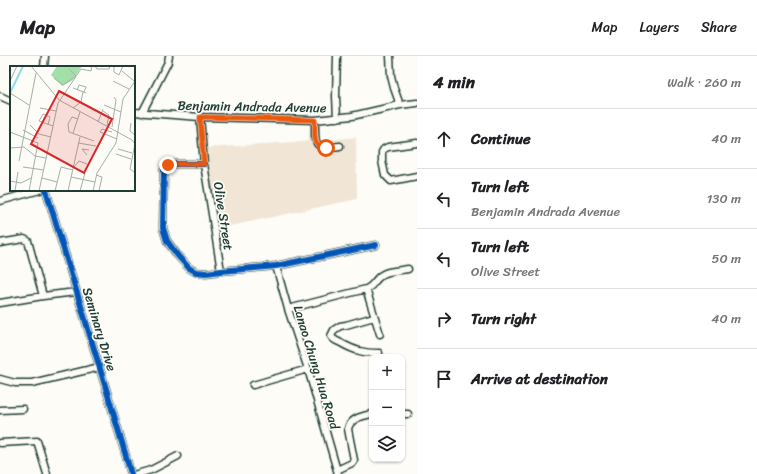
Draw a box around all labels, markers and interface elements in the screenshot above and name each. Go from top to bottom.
text: Map [20,11,55,44]
text: Map [592,15,617,40]
text: Layers [639,15,679,40]
text: Share [701,15,737,40]
inset map [10,66,135,191]
text: 4 min [433,67,475,97]
text: Walk · 260 m [667,71,741,94]
street label: Benjamin Andrada Avenue [177,94,327,119]
text: Continue [471,126,531,152]
text: 40 m [711,127,741,150]
icon: ahead [433,128,455,150]
route start [317,139,335,157]
route end [159,156,177,174]
text: Turn left [471,174,529,200]
street label: Olive Street [207,180,240,252]
text: 130 m [707,187,741,210]
icon: left [433,188,455,210]
text: Benjamin Andrada Avenue [471,200,620,223]
text: Turn left [471,234,529,260]
text: 50 m [711,247,741,270]
icon: left [433,248,455,270]
text: Olive Street [471,260,540,283]
street label: Seminary Drive [76,284,123,374]
street label: Lanao Chung Hua Road [287,302,347,433]
text: Turn right [471,306,536,332]
text: 40 m [711,307,741,330]
icon: right [433,308,455,330]
map controls [369,354,405,462]
button: + [369,354,405,390]
text: Arrive at destination [471,366,608,392]
icon: arrive [433,368,455,390]
button: − [369,390,405,426]
button: layers [369,426,405,462]

